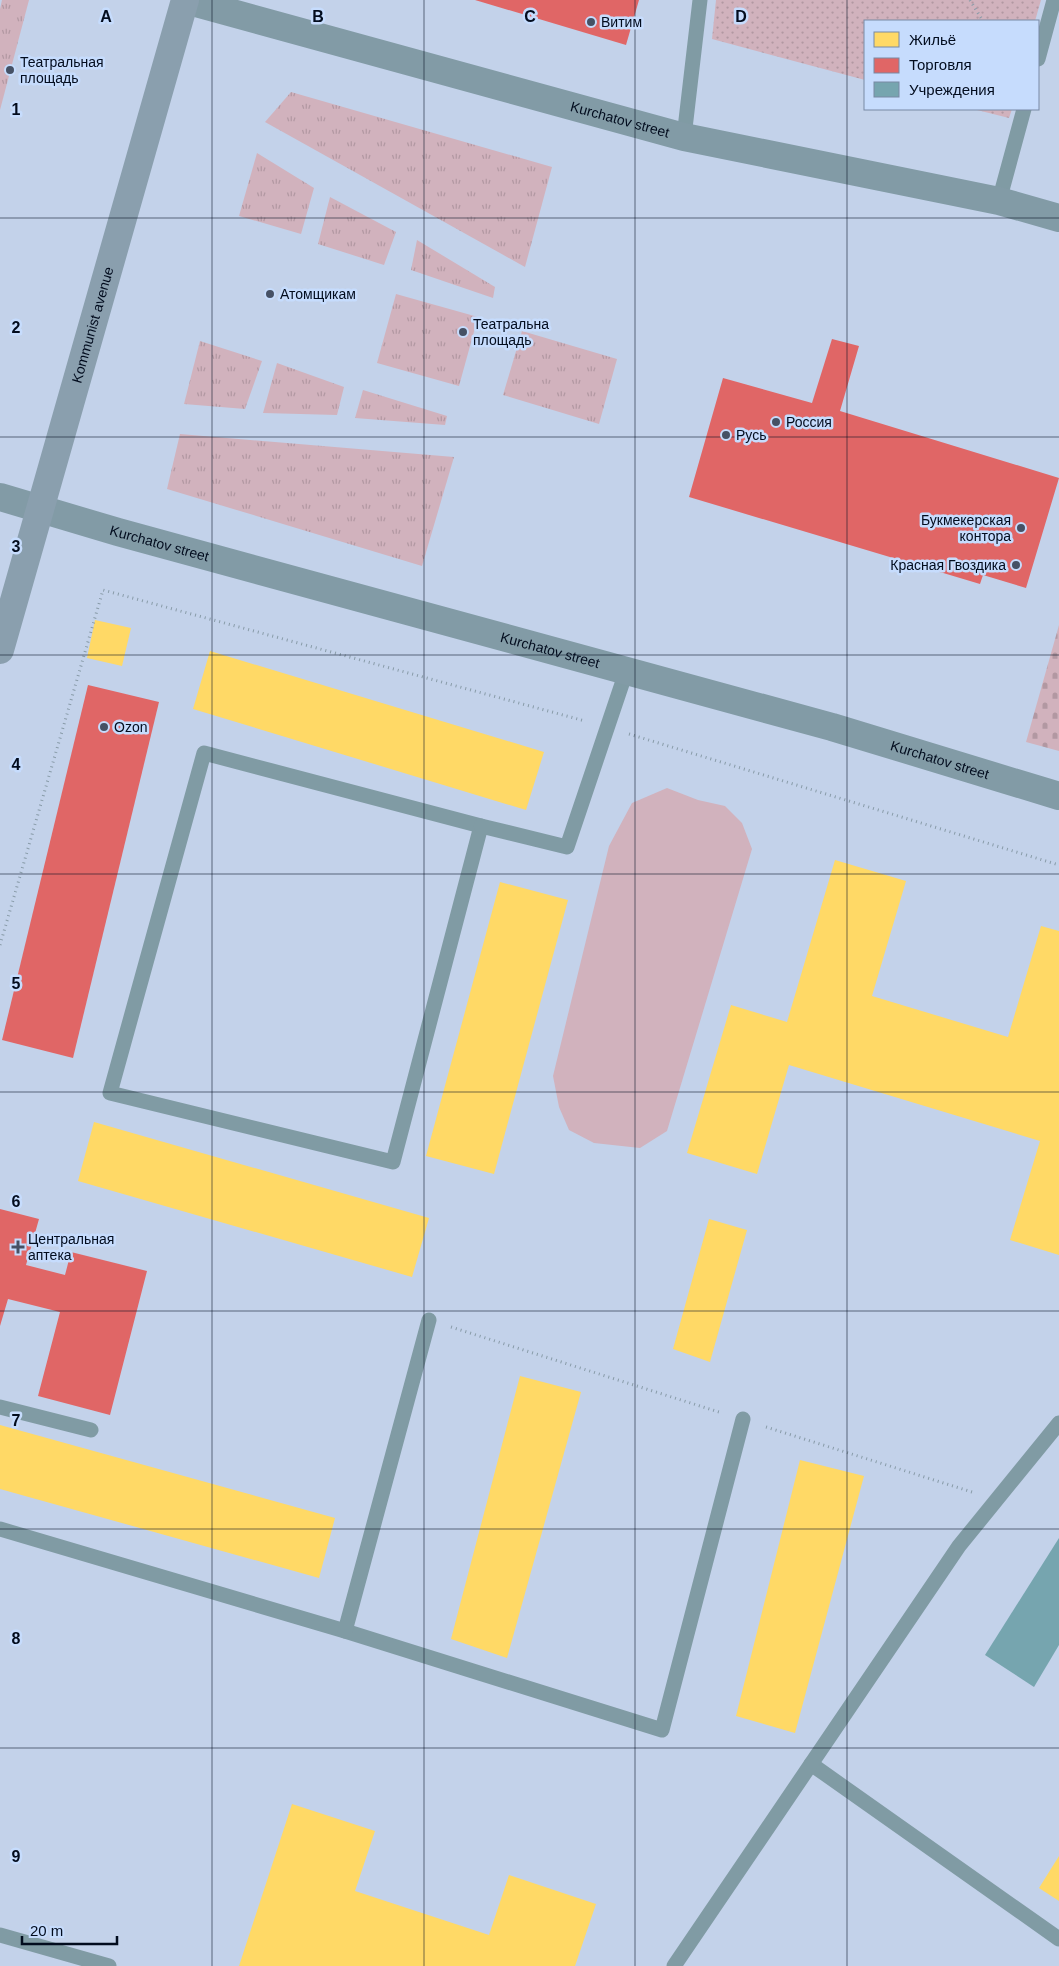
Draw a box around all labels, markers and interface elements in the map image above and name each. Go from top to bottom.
text: A [100,8,112,25]
text: B [312,8,324,25]
text: C [524,8,536,25]
text: D [735,8,747,25]
place label: Витим [601,14,642,30]
marker: Витим [585,16,597,28]
legend [864,20,1039,110]
text: Жильё [909,31,956,48]
place label: Театральная площадь [20,54,104,86]
text: Торговля [909,56,972,73]
marker: Театральная площадь [4,64,16,76]
text: Учреждения [909,81,995,98]
street label: Kurchatov street [569,98,671,141]
text: 1 [12,101,21,118]
street label: Kommunist avenue [68,265,117,385]
place label: Атомщикам [280,286,356,302]
marker: Атомщикам [264,288,276,300]
place label: Театральна площадь [473,316,549,348]
text: 2 [12,319,21,336]
marker: Театральна площадь [457,326,469,338]
place label: Россия [786,414,832,430]
marker: Россия [770,416,782,428]
place label: Русь [736,427,766,443]
marker: Русь [720,429,732,441]
place label: Букмекерская контора [921,512,1011,544]
street label: Kurchatov street [108,522,211,564]
marker: Букмекерская контора [1015,522,1027,534]
text: 3 [12,538,21,555]
place label: Красная Гвоздика [890,557,1006,573]
marker: Красная Гвоздика [1010,559,1022,571]
street label: Kurchatov street [499,629,602,671]
place label: Ozon [114,719,147,735]
marker: Ozon [98,721,110,733]
street label: Kurchatov street [889,737,991,782]
text: 4 [12,756,21,773]
text: 5 [12,975,21,992]
text: 6 [12,1193,21,1210]
place label: Центральная аптека [28,1231,114,1263]
marker: Центральная аптека [12,1241,24,1253]
text: 7 [12,1412,21,1429]
text: 8 [12,1630,21,1647]
text: 9 [12,1848,21,1865]
scale bar [22,1914,118,1946]
text: 20 m [30,1922,63,1939]

